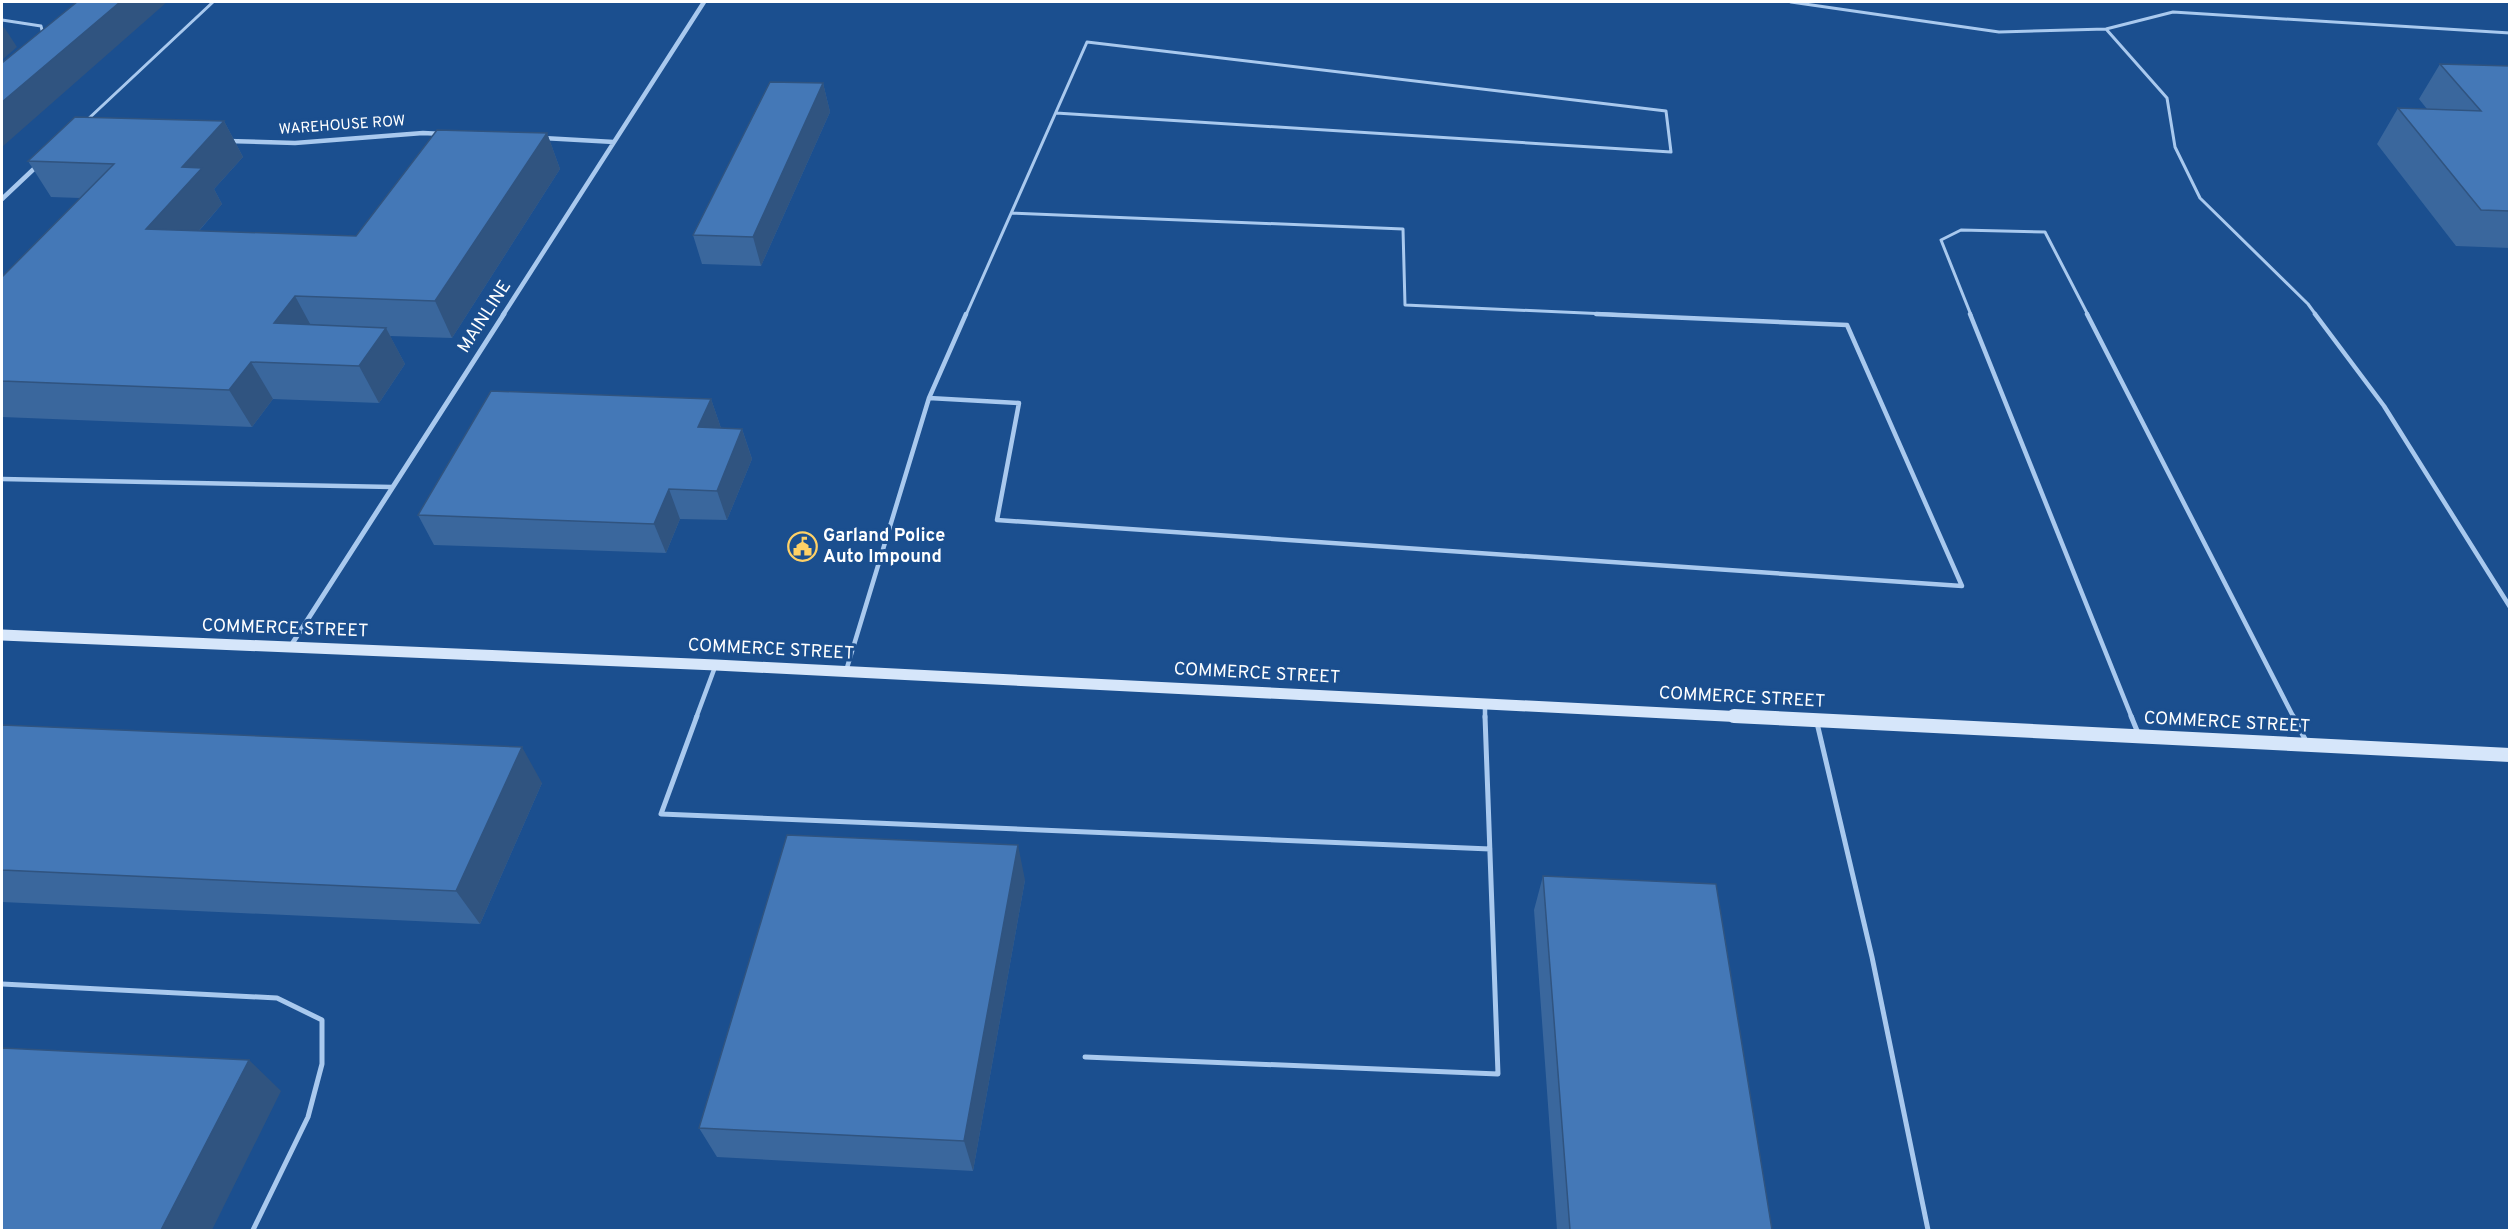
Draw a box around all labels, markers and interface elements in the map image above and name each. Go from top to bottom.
street label: WAREHOUSE ROW [278,112,406,140]
street label: MAINLINE [453,276,517,358]
place label: Garland Police Auto Impound [823,525,945,569]
public building icon: Garland Police Auto Impound [786,530,818,562]
street label: COMMERCE STREET [201,615,369,643]
street label: COMMERCE STREET [687,634,855,666]
street label: COMMERCE STREET [1173,658,1341,690]
street label: COMMERCE STREET [1658,682,1826,714]
street label: COMMERCE STREET [2143,707,2311,739]

